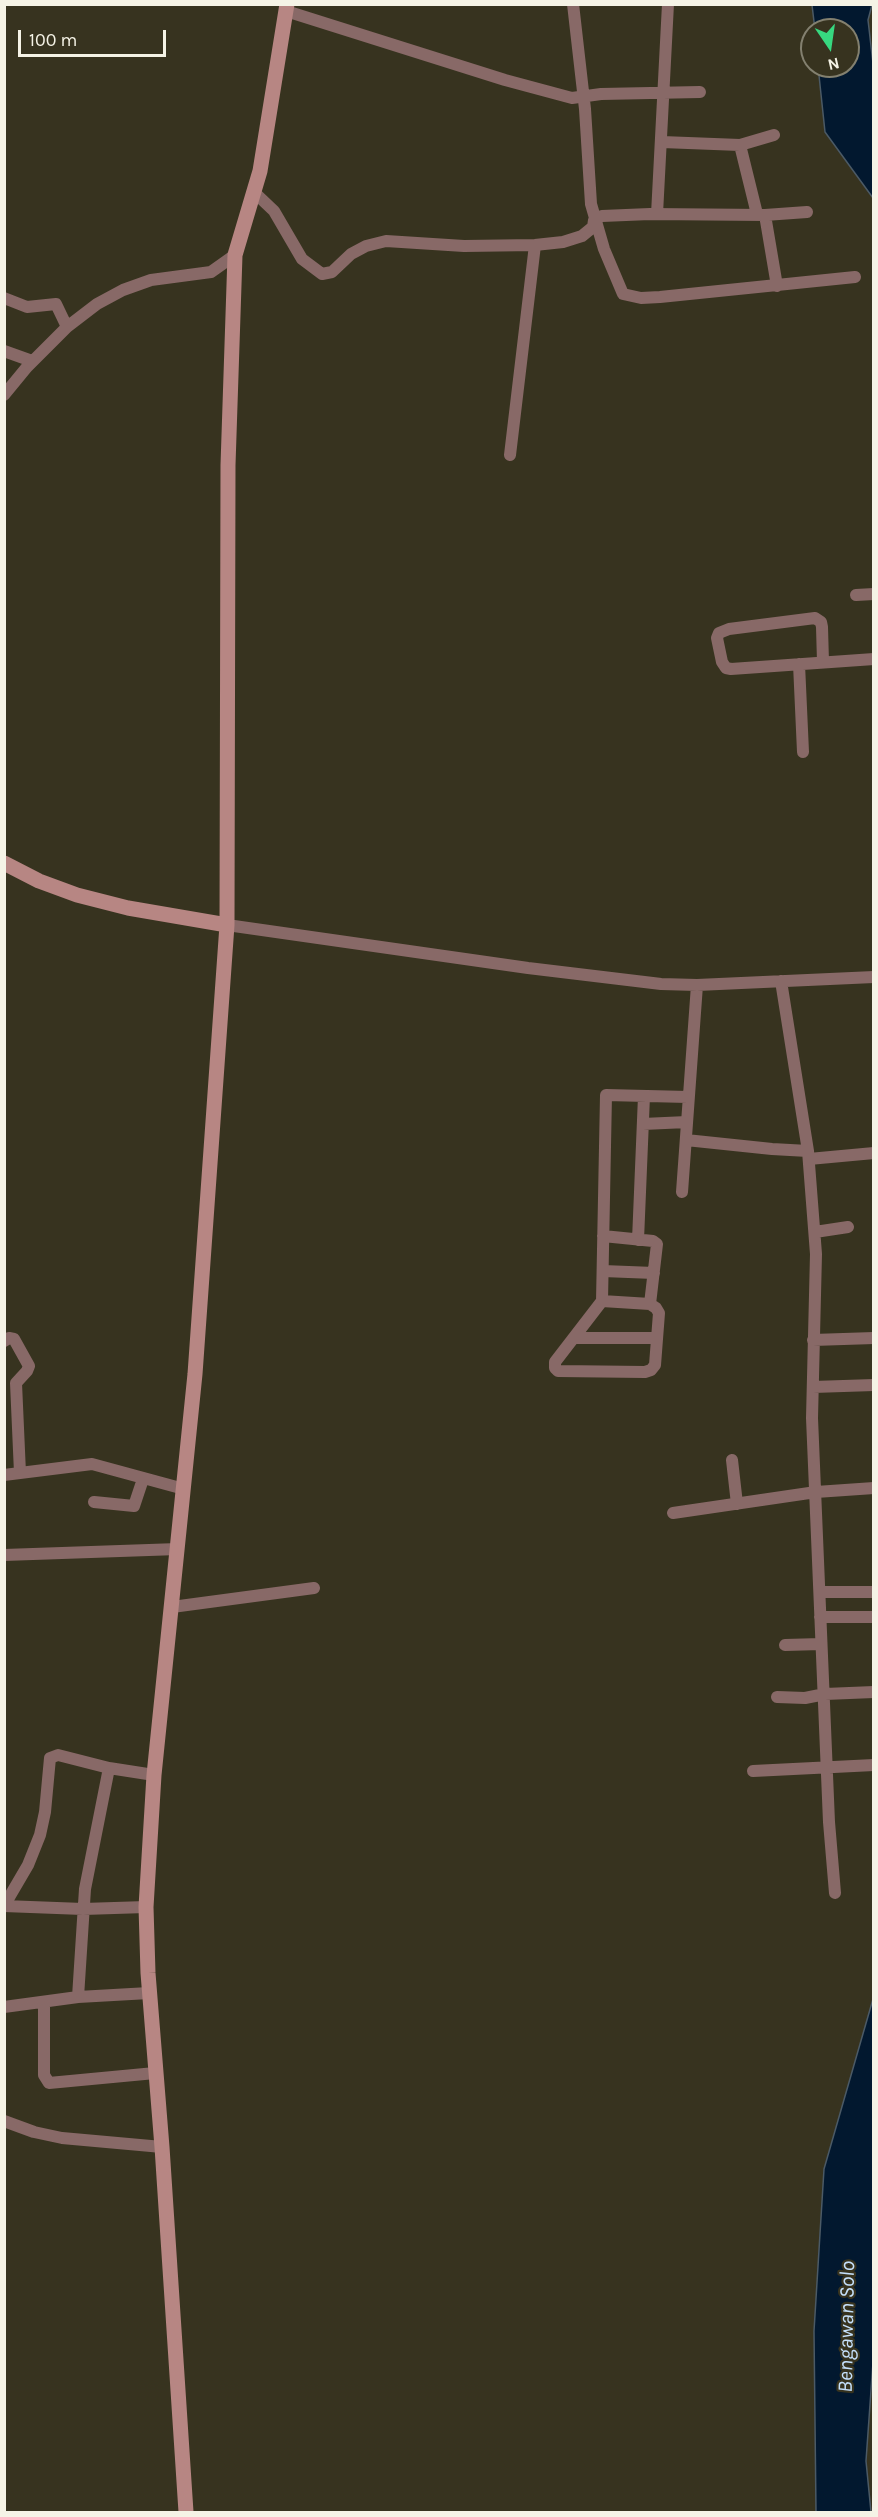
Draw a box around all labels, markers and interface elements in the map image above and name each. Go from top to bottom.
scale bar [21,18,170,56]
north arrow [800,18,860,78]
text: 100 m [29,29,77,51]
text: N [826,54,841,75]
water label: Bengawan Solo [833,2261,861,2393]

